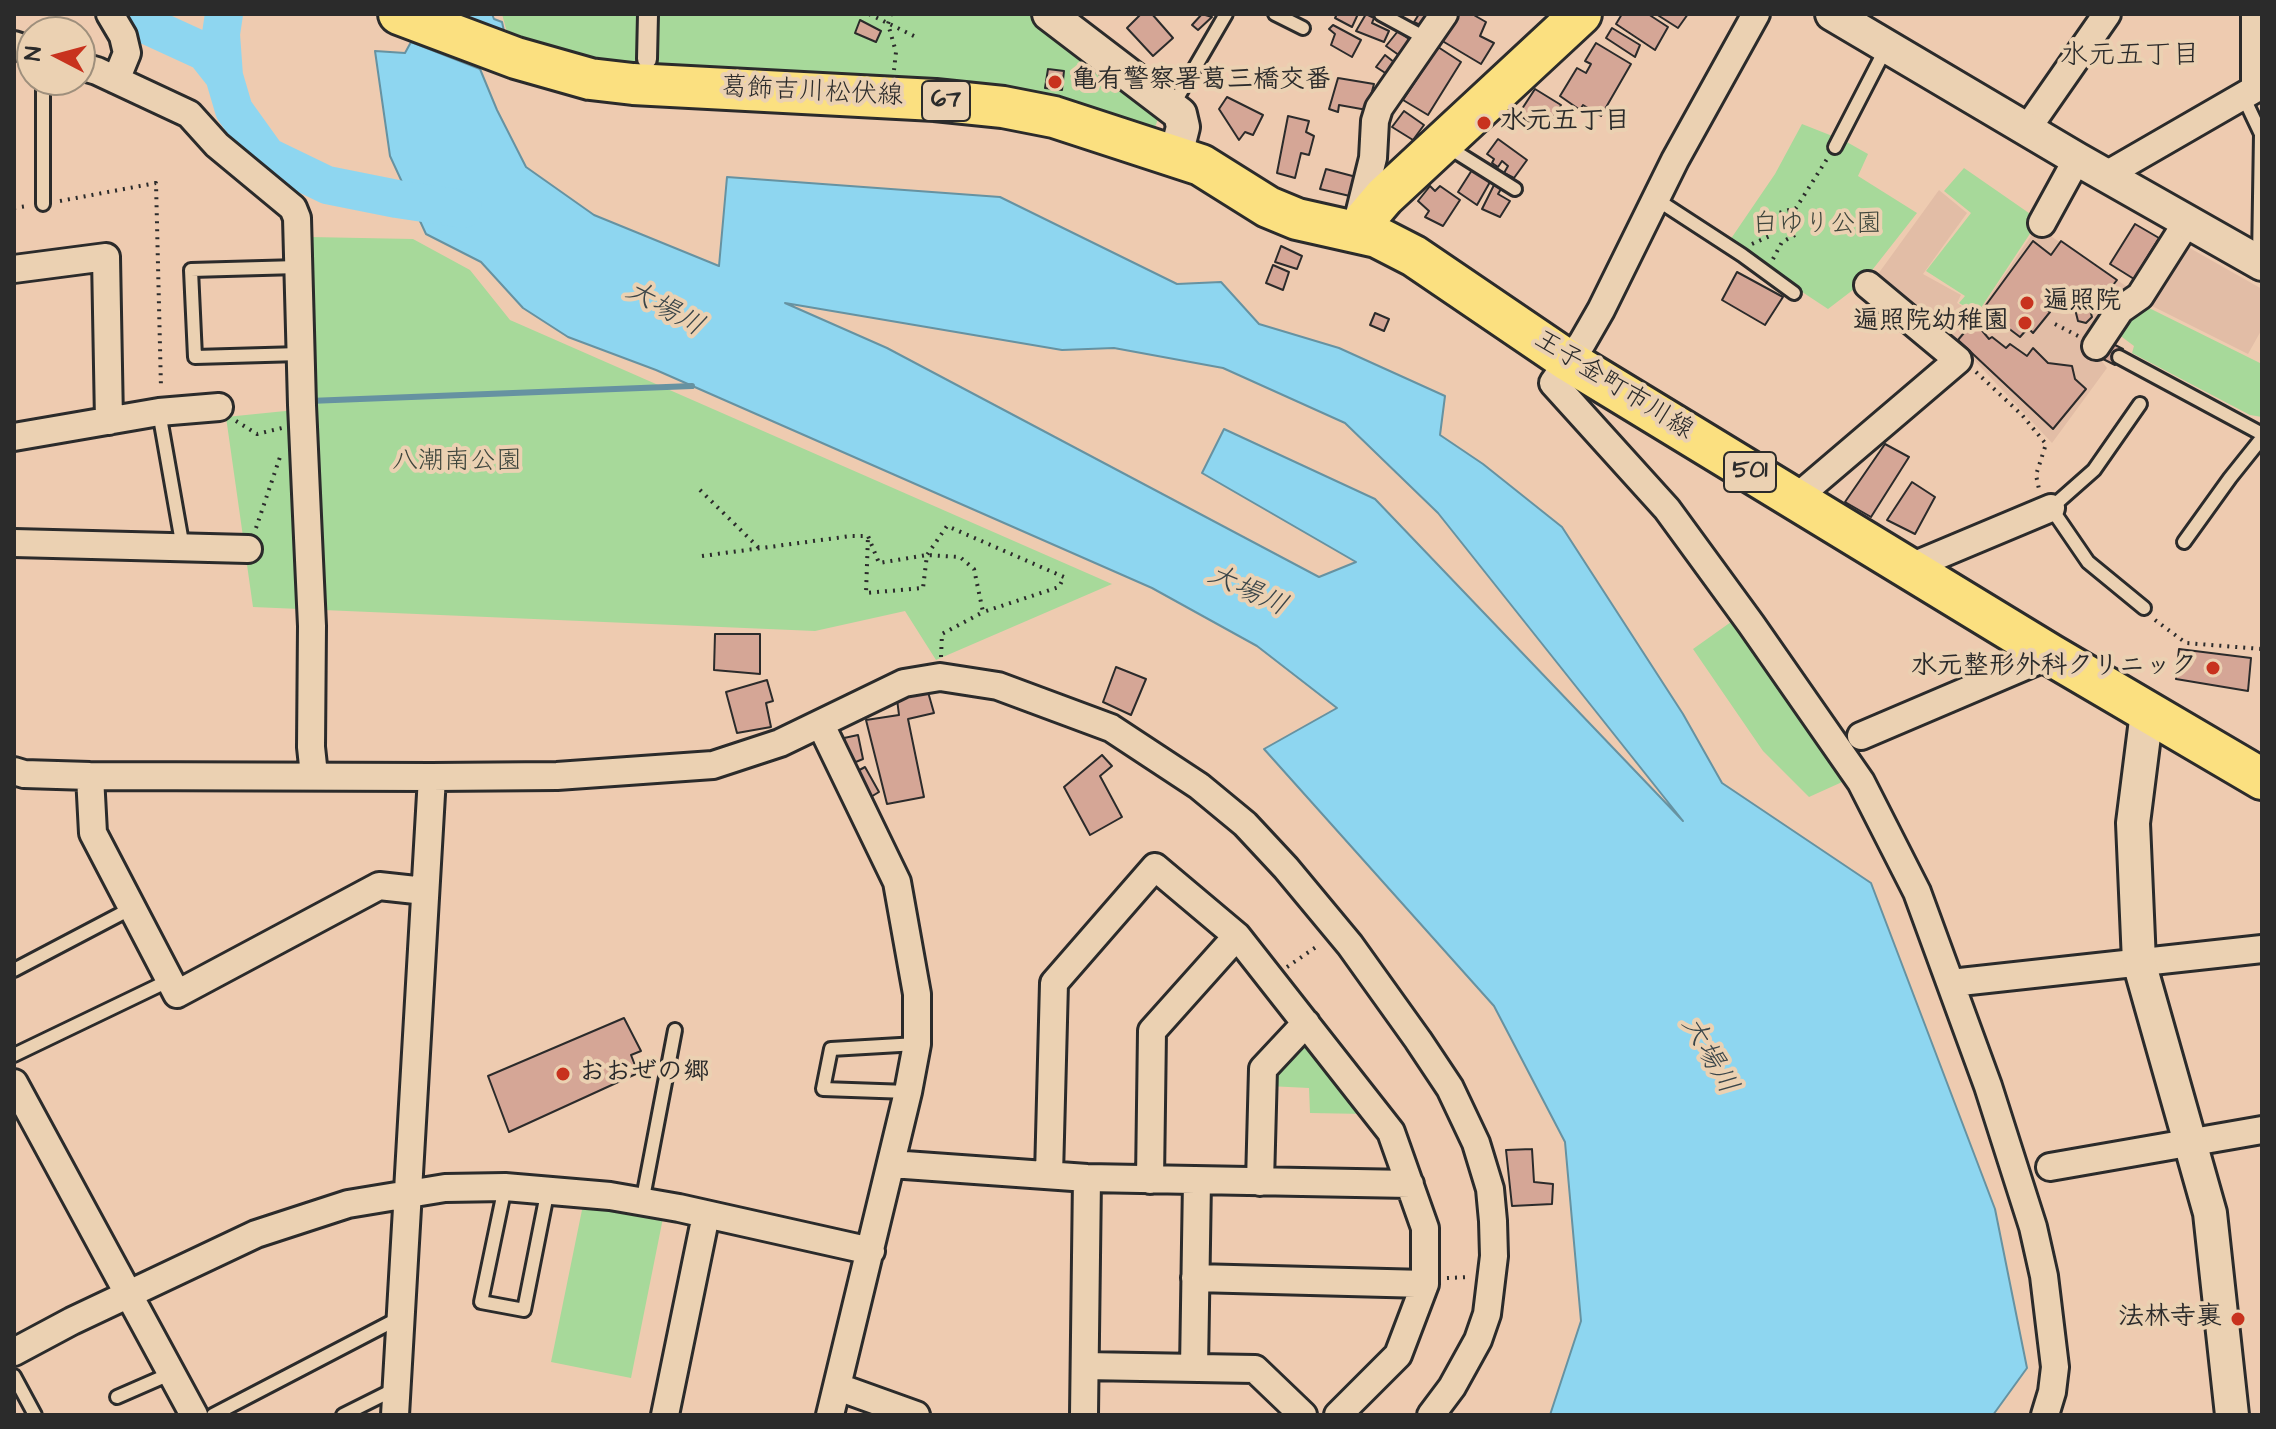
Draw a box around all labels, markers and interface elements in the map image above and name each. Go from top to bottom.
north arrow [16,16,96,96]
district label: 水元五丁目 [2060,40,2200,74]
text: N [17,45,50,62]
place label: 亀有警察署葛三橋交番 [1071,66,1331,98]
street label: 葛飾吉川松伏線 [720,73,904,113]
marker: 亀有警察署葛三橋交番 [1046,73,1064,91]
road number: 67 [922,81,970,121]
place label: 水元五丁目 [1500,107,1630,139]
marker: 水元五丁目 [1475,114,1493,132]
park label: 白ゆり公園 [1752,210,1882,242]
water label: 大場川 [619,275,709,345]
place label: 遍照院 [2043,287,2121,319]
marker: 遍照院 [2018,294,2036,312]
place label: 遍照院幼稚園 [1853,307,2009,339]
marker: 遍照院幼稚園 [2016,314,2034,332]
street label: 王子金町市川線 [1528,325,1698,447]
park label: 八潮南公園 [392,447,522,479]
road number: 501 [1724,452,1776,492]
water label: 大場川 [1202,559,1292,625]
place label: 水元整形外科クリニック [1911,652,2197,684]
marker: 水元整形外科クリニック [2204,659,2222,677]
water label: 大場川 [1672,1011,1744,1101]
place label: おおぜの郷 [579,1058,709,1090]
marker: おおぜの郷 [554,1065,572,1083]
place label: 法林寺裏 [2118,1303,2222,1335]
marker: 法林寺裏 [2229,1310,2247,1328]

